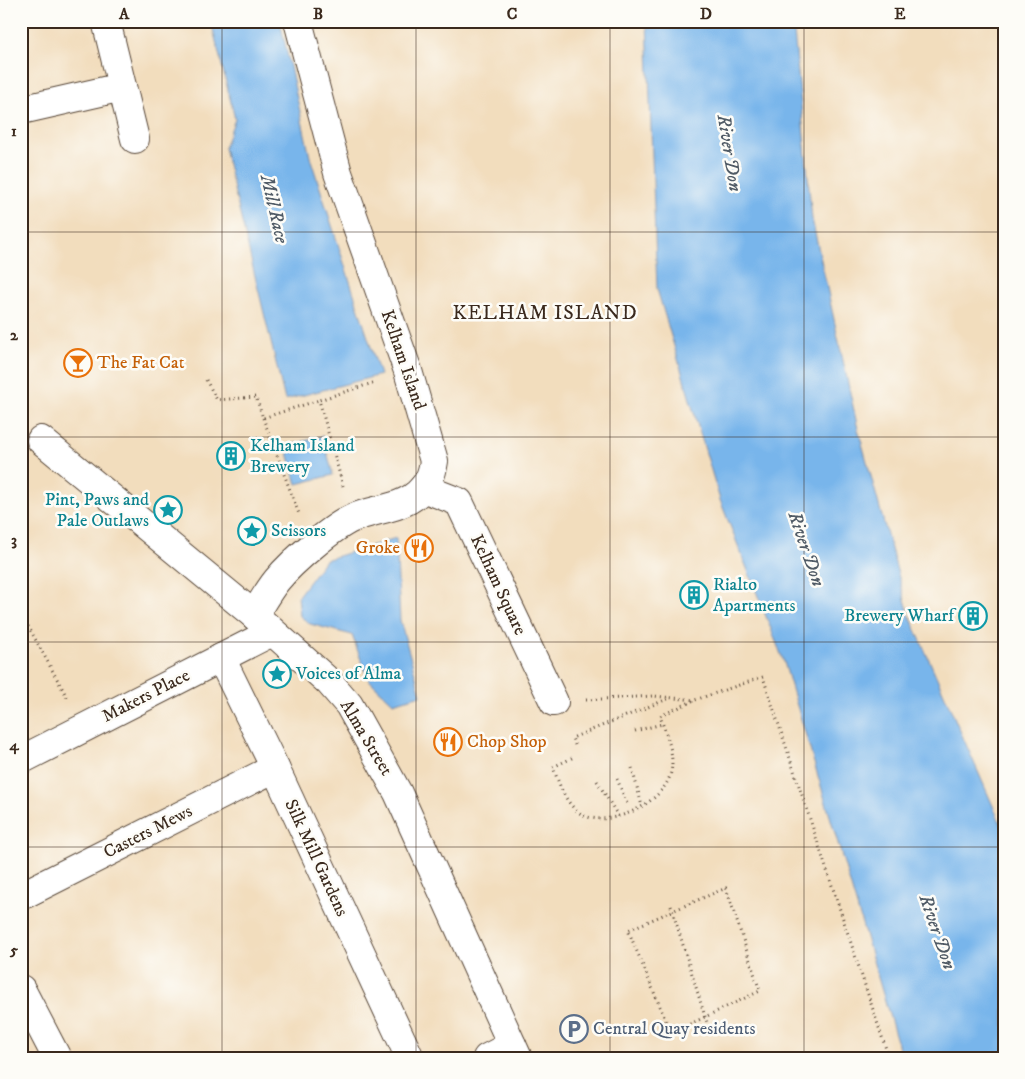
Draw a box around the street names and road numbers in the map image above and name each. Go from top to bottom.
street label: Kelham Island [376,307,430,413]
street label: Kelham Square [465,531,531,639]
street label: Makers Place [98,665,194,727]
street label: Alma Street [335,696,397,780]
street label: Silk Mill Gardens [279,796,353,920]
street label: Casters Mews [100,800,196,864]

